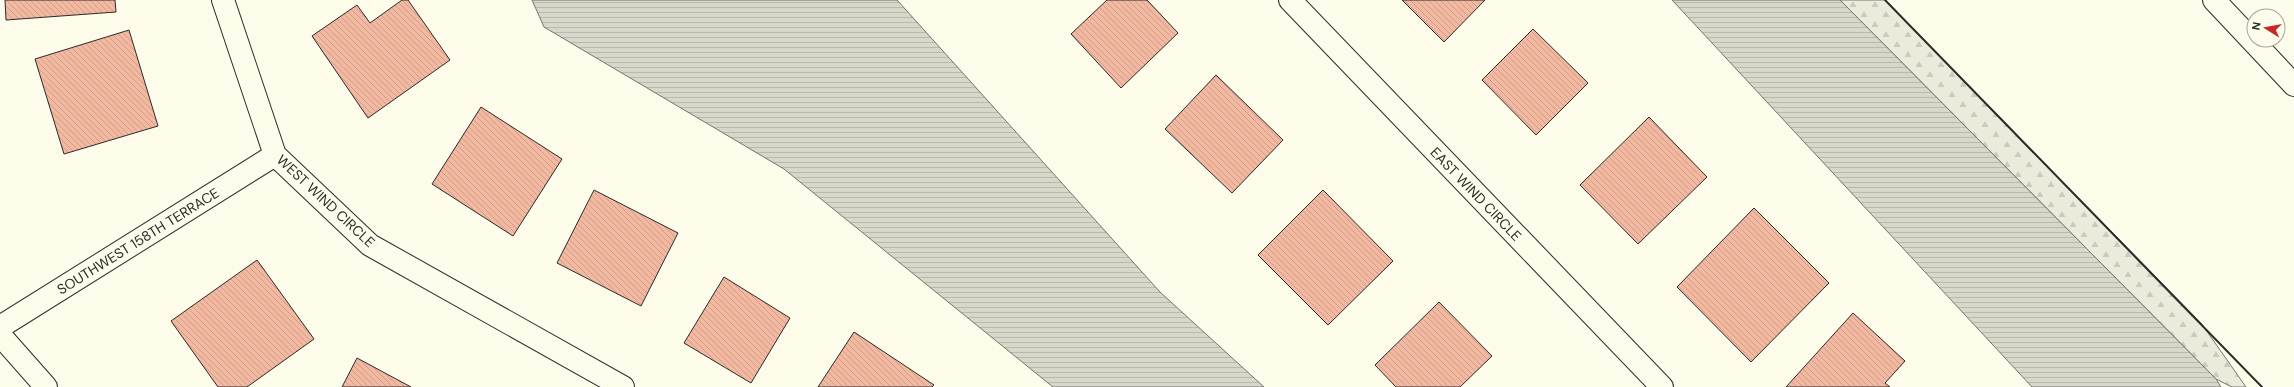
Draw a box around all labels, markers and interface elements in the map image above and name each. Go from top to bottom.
north arrow [2246,8,2286,48]
text: N [2249,21,2264,31]
street label: EAST WIND CIRCLE [1427,143,1525,245]
street label: WEST WIND CIRCLE [273,151,379,251]
street label: SOUTHWEST 158TH TERRACE [54,184,222,298]

